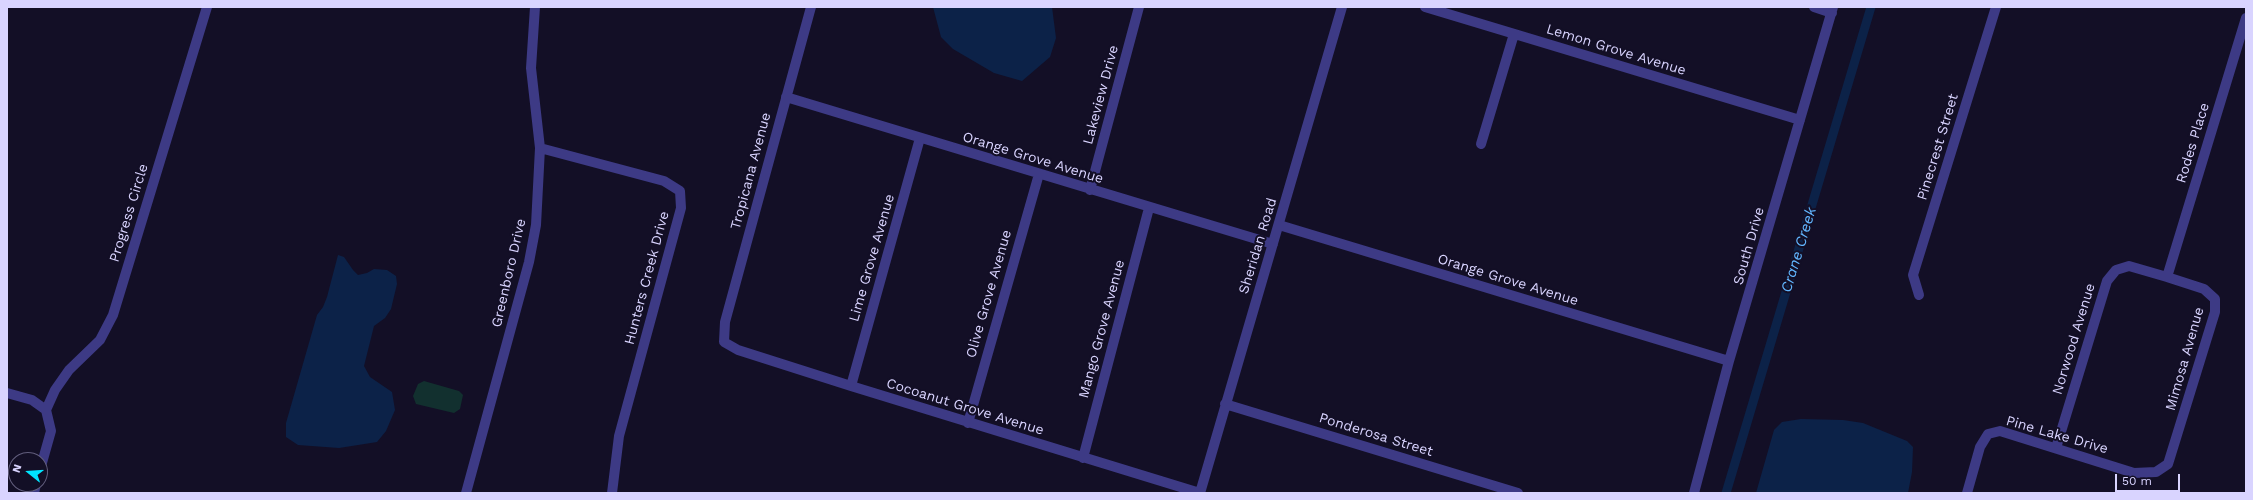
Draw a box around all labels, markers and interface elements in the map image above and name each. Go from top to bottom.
street label: Lemon Grove Avenue [1544,21,1688,79]
street label: Lakeview Drive [1080,44,1122,146]
street label: Pinecrest Street [1914,92,1962,202]
street label: Rodes Place [2173,101,2213,185]
street label: Tropicana Avenue [727,111,775,231]
street label: Orange Grove Avenue [961,129,1105,187]
street label: Progress Circle [106,162,152,264]
street label: Lime Grove Avenue [846,192,898,324]
street label: Sheridan Road [1235,196,1281,296]
street label: South Drive [1730,205,1768,287]
water label: Crane Creek [1777,205,1821,295]
street label: Hunters Creek Drive [621,209,673,347]
street label: Greenboro Drive [488,217,530,329]
street label: Olive Grove Avenue [963,228,1015,360]
street label: Orange Grove Avenue [1436,251,1580,309]
street label: Mango Grove Avenue [1075,258,1129,400]
street label: Norwood Avenue [2049,281,2099,397]
street label: Mimosa Avenue [2162,305,2208,413]
street label: Cocoanut Grove Avenue [884,375,1046,439]
street label: Ponderosa Street [1317,410,1435,460]
street label: Pine Lake Drive [2004,412,2110,458]
north arrow [8,452,48,492]
text: N [10,463,24,474]
scale bar [2117,466,2182,492]
text: 50 m [2122,474,2152,488]

